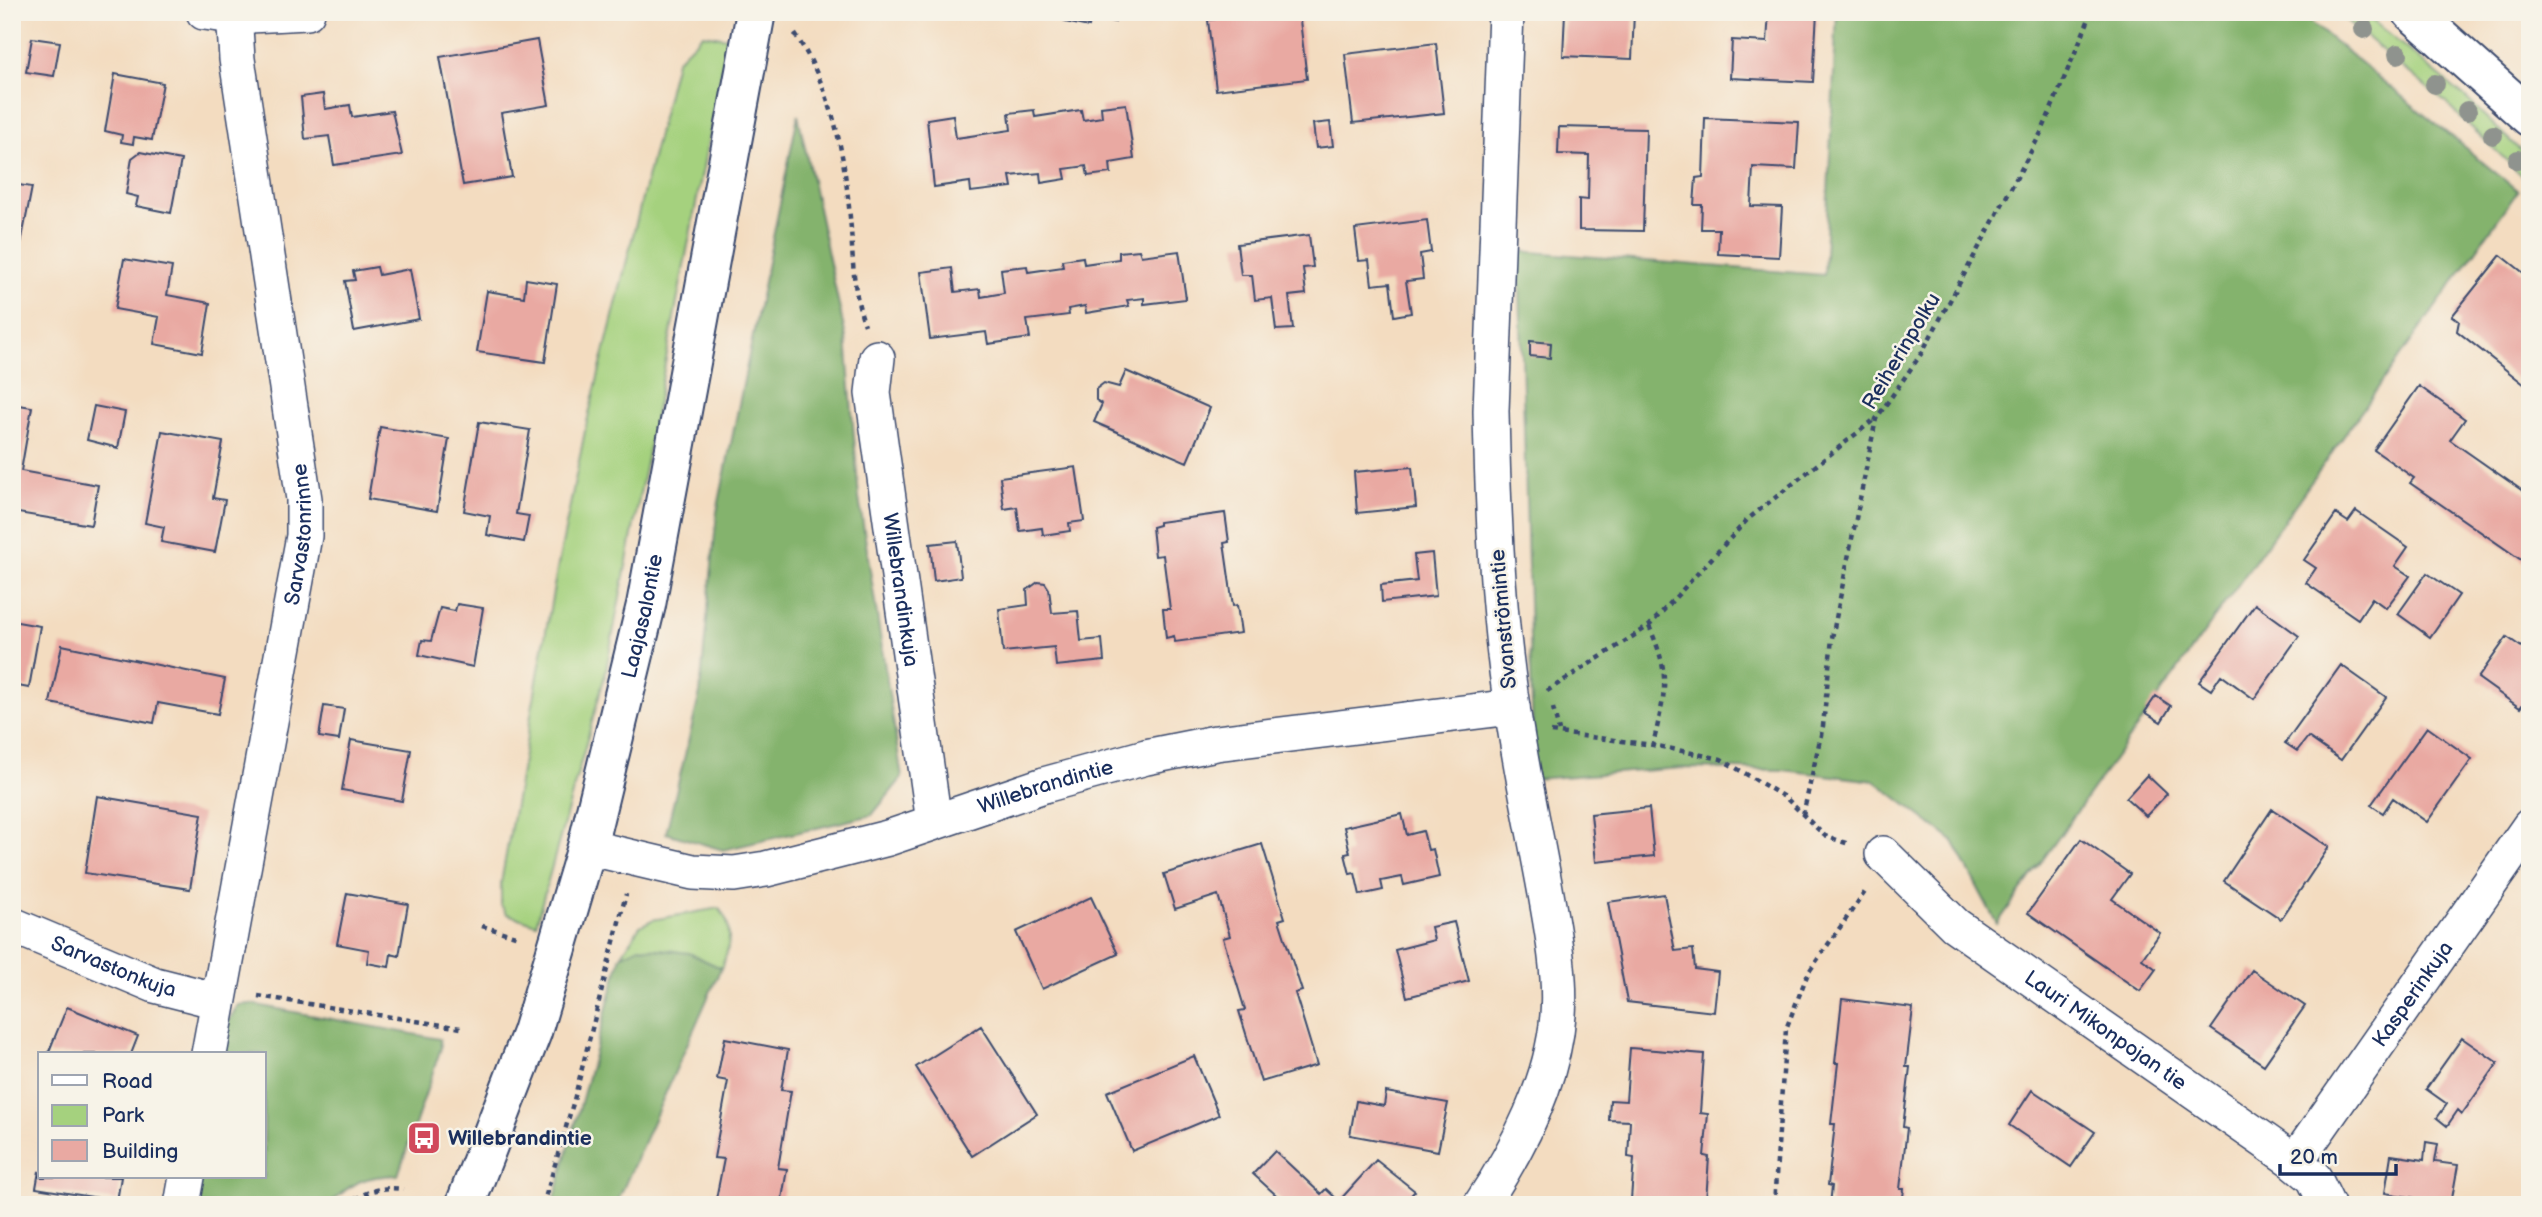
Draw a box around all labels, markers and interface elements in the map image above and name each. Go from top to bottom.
street label: Reiherinpolku [1857,289,1946,414]
street label: Sarvastonrinne [280,462,317,607]
street label: Willebrandinkuja [877,511,924,668]
street label: Svanströmintie [1485,548,1522,690]
street label: Laajasalontie [617,552,668,681]
street label: Willebrandintie [975,755,1116,820]
street label: Sarvastonkuja [47,931,179,1003]
street label: Kasperinkuja [2367,937,2459,1052]
street label: Lauri Mikonpojan tie [2020,965,2191,1096]
legend [38,1052,266,1178]
text: Road [102,1069,153,1094]
text: Park [102,1103,145,1128]
bus stop icon: Willebrandintie [405,1119,443,1157]
place label: Willebrandintie [448,1126,592,1151]
scale bar [2280,1133,2395,1177]
text: Building [102,1139,178,1164]
text: 20 m [2290,1145,2338,1170]

